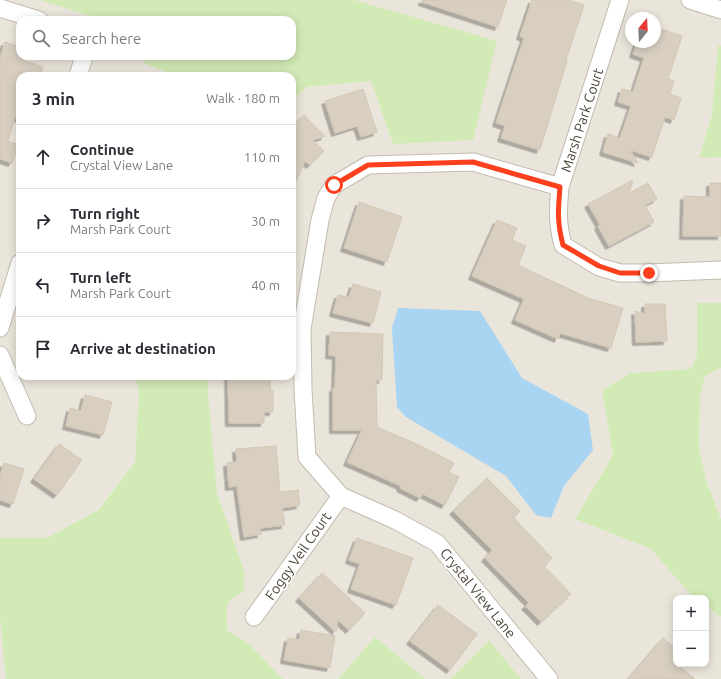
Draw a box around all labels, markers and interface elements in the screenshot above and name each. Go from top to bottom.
north arrow [625,12,661,48]
search box [16,16,296,60]
icon: search [30,27,52,49]
text: Search here [62,30,141,47]
street label: Marsh Park Court [558,65,607,174]
text: 3 min [32,89,75,108]
text: Walk · 180 m [206,91,280,105]
text: Continue [70,141,134,158]
icon: ahead [32,146,54,168]
text: 110 m [244,150,280,164]
text: Crystal View Lane [70,158,173,172]
route start [325,176,343,194]
text: Turn right [70,205,140,222]
icon: right [32,210,54,232]
text: 30 m [251,214,280,228]
text: Marsh Park Court [70,222,171,236]
route end [640,264,658,282]
text: Turn left [70,269,131,286]
icon: left [32,274,54,296]
text: 40 m [251,278,280,292]
text: Marsh Park Court [70,286,171,300]
icon: arrive [32,338,54,360]
text: Arrive at destination [70,340,216,357]
street label: Foggy Veil Court [262,509,335,603]
street label: Crystal View Lane [437,545,519,641]
map controls [673,595,709,667]
button: + [673,595,709,631]
button: − [673,631,709,667]

